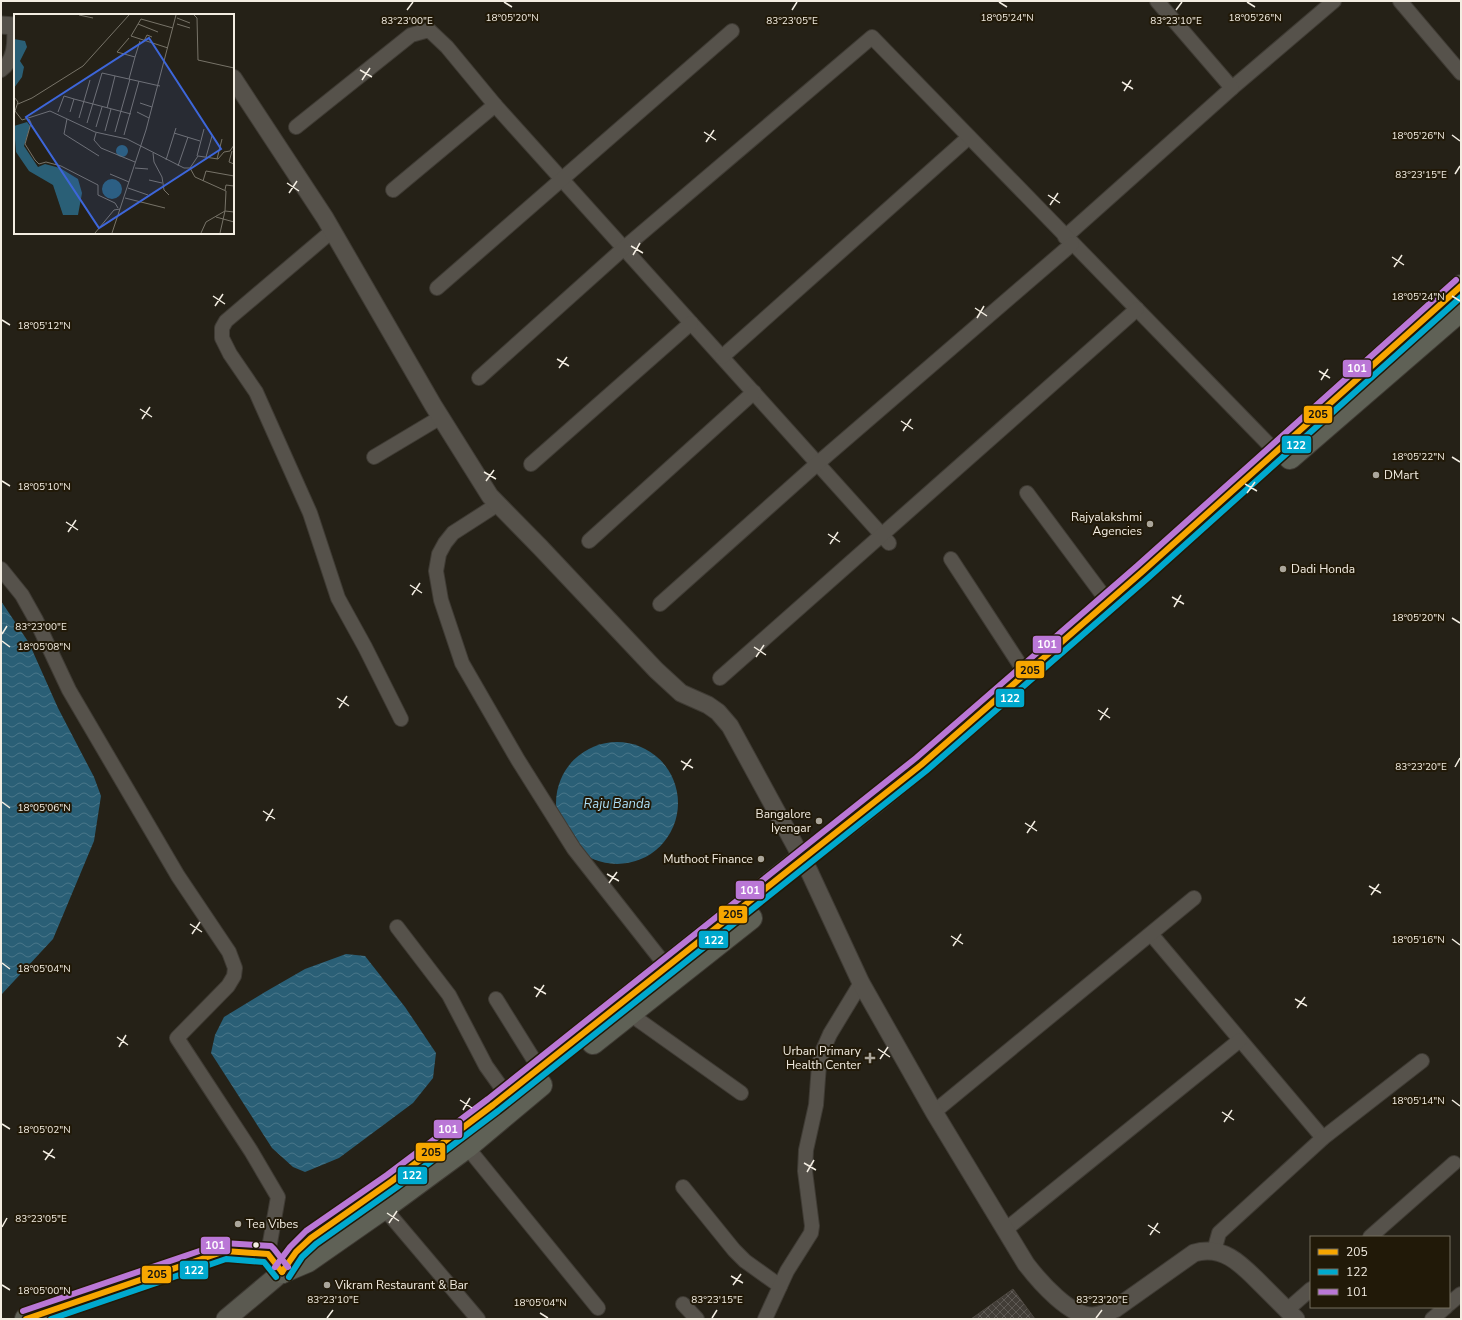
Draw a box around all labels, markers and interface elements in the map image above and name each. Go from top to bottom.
text: 18°05'20"N [485,11,539,25]
text: 18°05'24"N [980,11,1034,25]
text: 18°05'26"N [1228,11,1282,25]
inset map [14,14,234,234]
text: 83°23'00"E [381,14,433,28]
text: 83°23'05"E [766,14,818,28]
text: 83°23'10"E [1150,14,1202,28]
text: 18°05'26"N [1391,129,1445,143]
text: 83°23'15"E [1395,168,1447,182]
text: 18°05'24"N [1391,290,1445,304]
text: 18°05'12"N [17,319,71,333]
line badge: 101 [1342,359,1372,378]
text: 101 [1347,361,1367,376]
line badge: 205 [1303,405,1333,424]
text: 205 [1308,407,1328,422]
line badge: 122 [1281,435,1312,454]
text: 122 [1286,438,1306,453]
text: 18°05'22"N [1391,450,1445,464]
place label: DMart [1384,467,1419,483]
marker: DMart [1371,470,1381,480]
text: 18°05'10"N [17,480,71,494]
place label: Rajyalakshmi Agencies [1071,509,1142,539]
marker: Rajyalakshmi Agencies [1145,519,1155,529]
place label: Dadi Honda [1291,561,1355,577]
marker: Dadi Honda [1278,564,1288,574]
text: 18°05'20"N [1391,611,1445,625]
text: 83°23'00"E [15,620,67,634]
line badge: 101 [1032,635,1062,654]
text: 101 [1037,637,1057,652]
text: 18°05'08"N [17,640,71,654]
line badge: 205 [1015,660,1045,679]
text: 205 [1020,663,1040,678]
line badge: 122 [995,688,1025,708]
text: 122 [1000,691,1020,706]
text: 83°23'20"E [1395,760,1447,774]
water label: Raju Banda [584,795,651,813]
text: 18°05'06"N [17,801,71,815]
place label: Bangalore Iyengar [756,806,812,836]
marker: Bangalore Iyengar [814,816,824,826]
place label: Muthoot Finance [663,851,753,867]
marker: Muthoot Finance [756,854,766,864]
line badge: 101 [735,880,765,900]
text: 101 [740,883,760,898]
line badge: 205 [718,905,748,924]
text: 205 [723,907,743,922]
line badge: 122 [698,930,729,949]
text: 122 [704,933,724,948]
text: 18°05'16"N [1391,933,1445,947]
text: 18°05'04"N [17,962,71,976]
place label: Urban Primary Health Center [783,1043,862,1073]
marker: Urban Primary Health Center [864,1052,876,1064]
text: 18°05'14"N [1391,1094,1445,1108]
line badge: 101 [433,1119,463,1139]
text: 101 [438,1122,458,1137]
text: 18°05'02"N [17,1123,71,1137]
line badge: 205 [415,1142,446,1162]
text: 205 [421,1145,441,1160]
line badge: 122 [397,1166,428,1185]
text: 122 [402,1168,422,1183]
text: 83°23'05"E [15,1212,67,1226]
place label: Tea Vibes [246,1216,299,1232]
marker: Tea Vibes [233,1219,243,1229]
line badge: 101 [200,1236,231,1255]
legend [1310,1236,1450,1308]
text: 101 [205,1238,225,1253]
unlabelled marker [251,1240,261,1250]
text: 205 [1346,1244,1368,1260]
line badge: 122 [179,1260,209,1280]
text: 122 [184,1263,204,1278]
text: 122 [1346,1264,1368,1280]
line badge: 205 [141,1265,172,1284]
text: 205 [147,1267,167,1282]
place label: Vikram Restaurant & Bar [334,1277,469,1293]
marker: Vikram Restaurant & Bar [322,1280,332,1290]
text: 18°05'00"N [17,1284,71,1298]
text: 101 [1346,1284,1368,1300]
text: 83°23'10"E [307,1293,359,1307]
text: 83°23'15"E [691,1293,743,1307]
text: 83°23'20"E [1076,1293,1128,1307]
text: 18°05'04"N [513,1296,567,1310]

